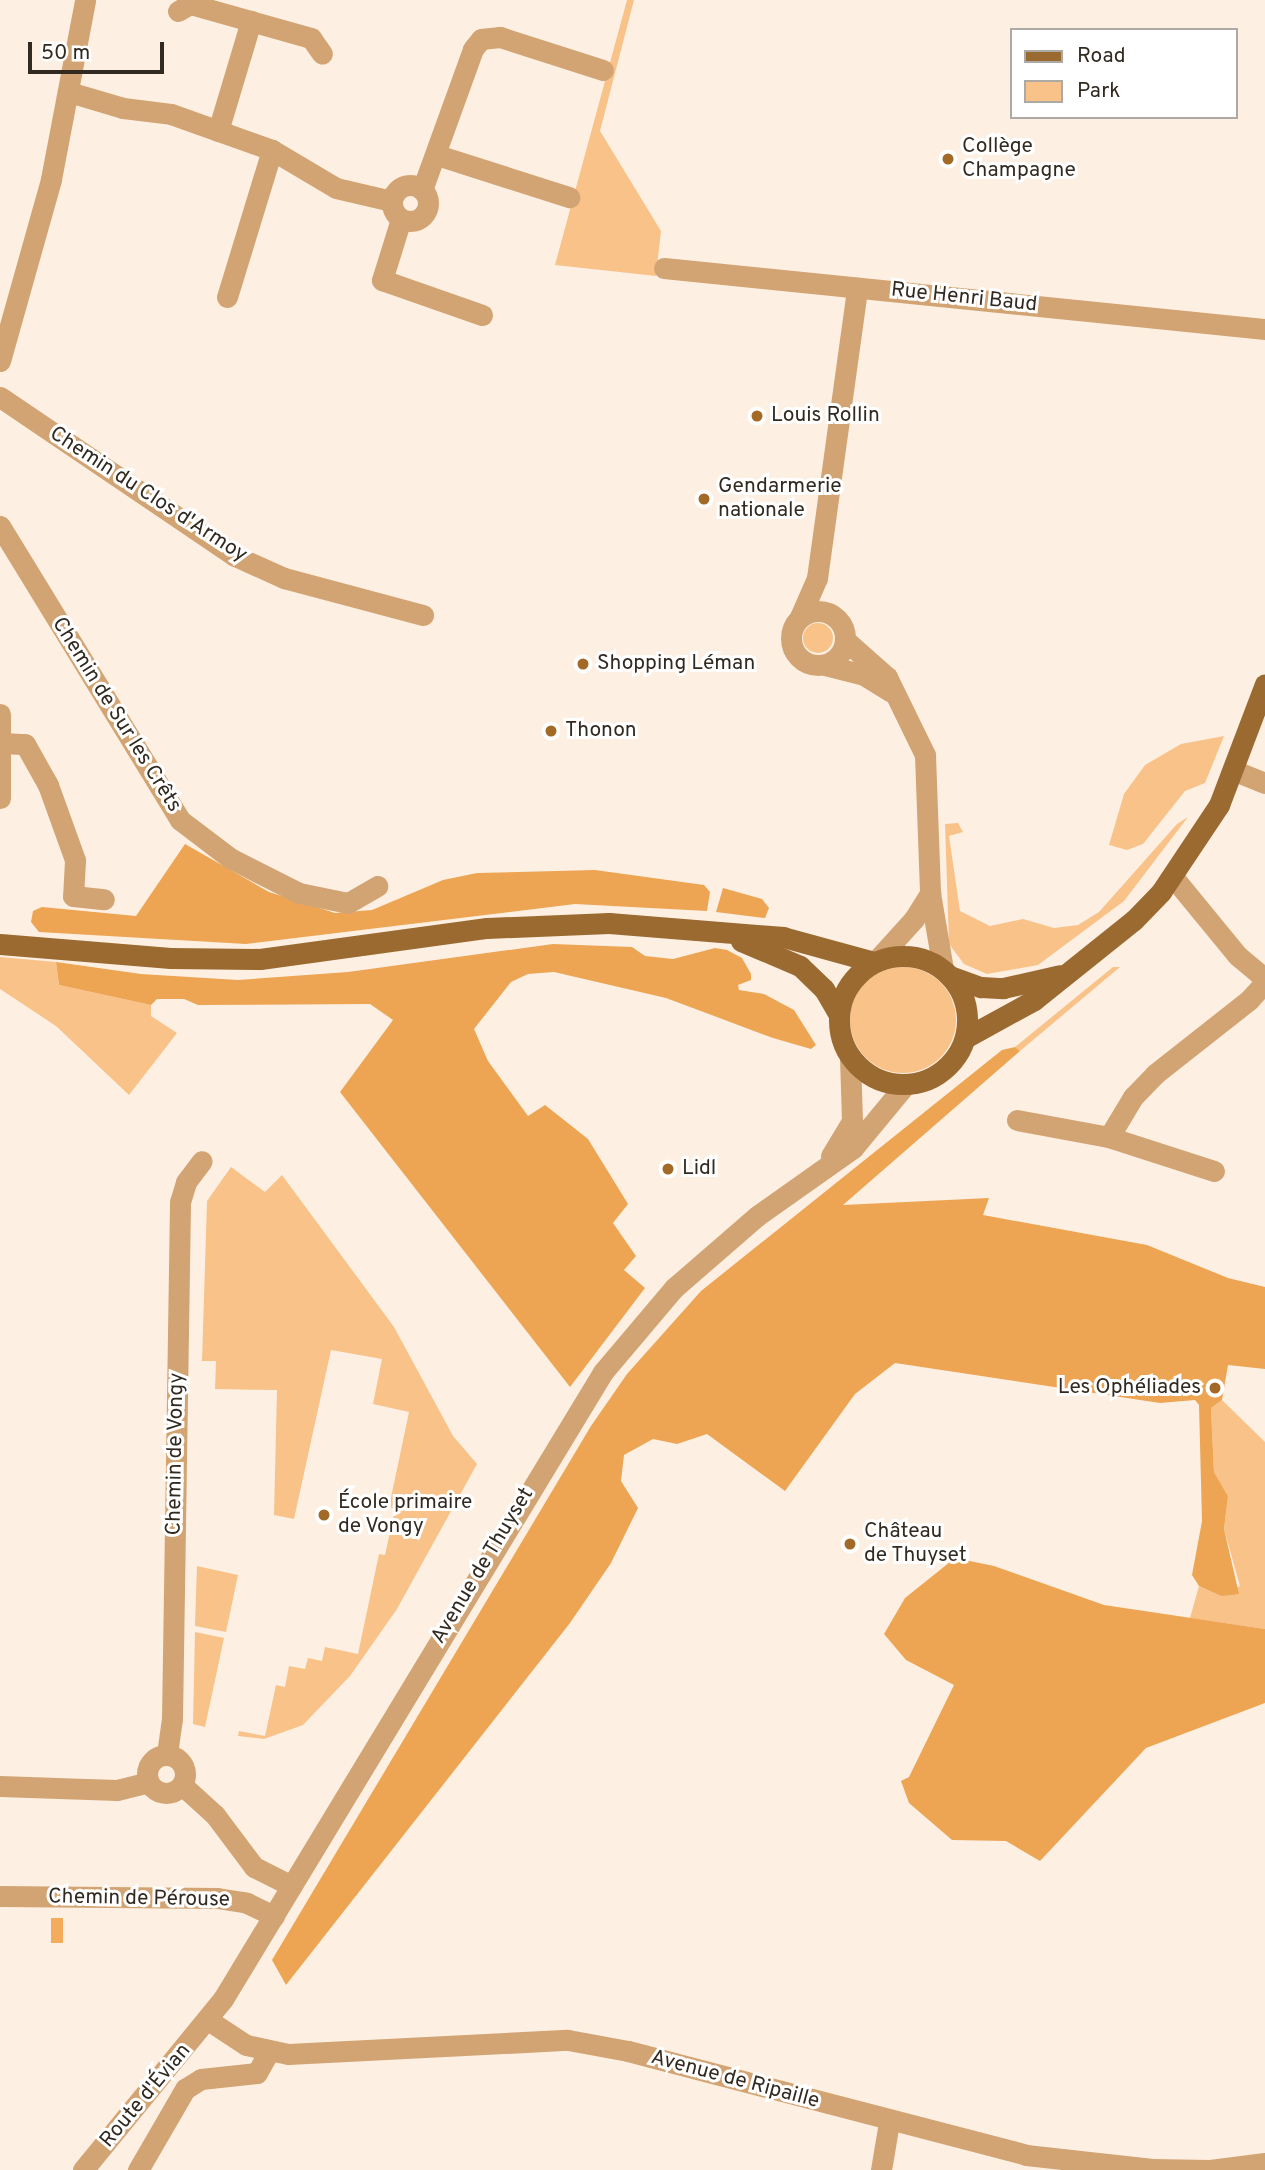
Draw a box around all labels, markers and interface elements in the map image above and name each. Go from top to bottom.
scale bar [32,28,168,72]
legend [1010,28,1237,119]
text: 50 m [41,40,90,67]
text: Road [1077,43,1126,70]
text: Park [1077,78,1120,105]
place label: Collège Champagne [962,134,1076,184]
marker: Collège Champagne [940,151,956,167]
street label: Rue Henri Baud [890,278,1038,318]
place label: Louis Rollin [771,403,880,429]
marker: Louis Rollin [749,408,765,424]
street label: Chemin du Clos d'Armoy [44,422,252,568]
place label: Gendarmerie nationale [718,474,842,524]
marker: Gendarmerie nationale [696,491,712,507]
street label: Chemin de Sur les Crêts [46,613,186,817]
place label: Shopping Léman [597,651,755,677]
marker: Shopping Léman [575,656,591,672]
place label: Thonon [565,718,637,744]
marker: Thonon [543,723,559,739]
place label: Lidl [682,1156,716,1182]
marker: Lidl [660,1161,676,1177]
street label: Chemin de Vongy [162,1372,190,1536]
place label: Les Ophéliades [1058,1375,1201,1401]
marker: Les Ophéliades [1207,1380,1223,1396]
street label: Avenue de Thuyset [426,1483,540,1649]
place label: École primaire de Vongy [338,1490,472,1540]
marker: École primaire de Vongy [316,1507,332,1523]
place label: Château de Thuyset [864,1519,967,1569]
marker: Château de Thuyset [842,1536,858,1552]
street label: Chemin de Pérouse [48,1885,230,1913]
street label: Route d'Évian [95,2039,197,2153]
street label: Avenue de Ripaille [648,2045,822,2115]

